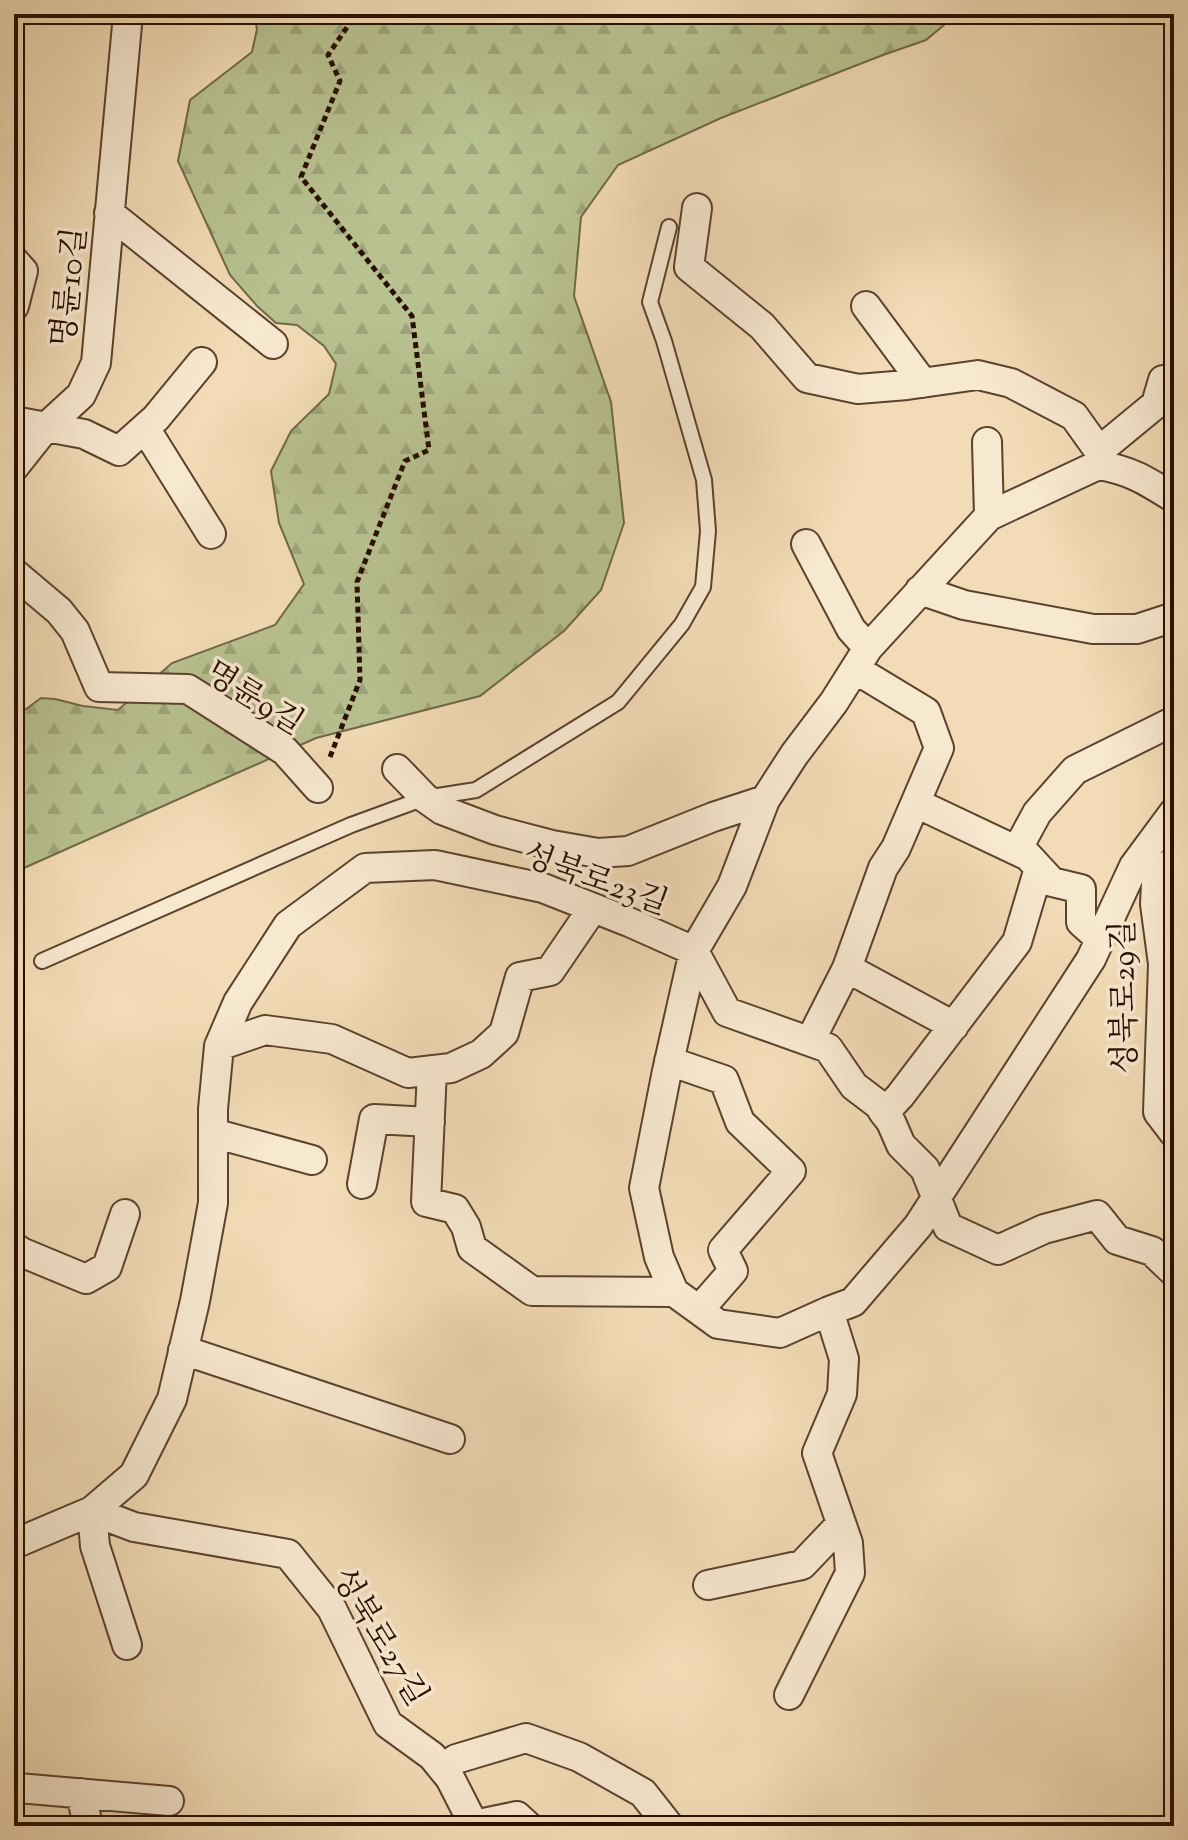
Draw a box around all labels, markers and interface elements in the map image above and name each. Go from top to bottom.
street label: 명륜10길 [42,225,100,350]
street label: 명륜9길 [195,651,312,748]
street label: 성북로23길 [516,833,674,928]
street label: 성북로29길 [1102,919,1150,1074]
street label: 성북로27길 [319,1559,438,1716]

